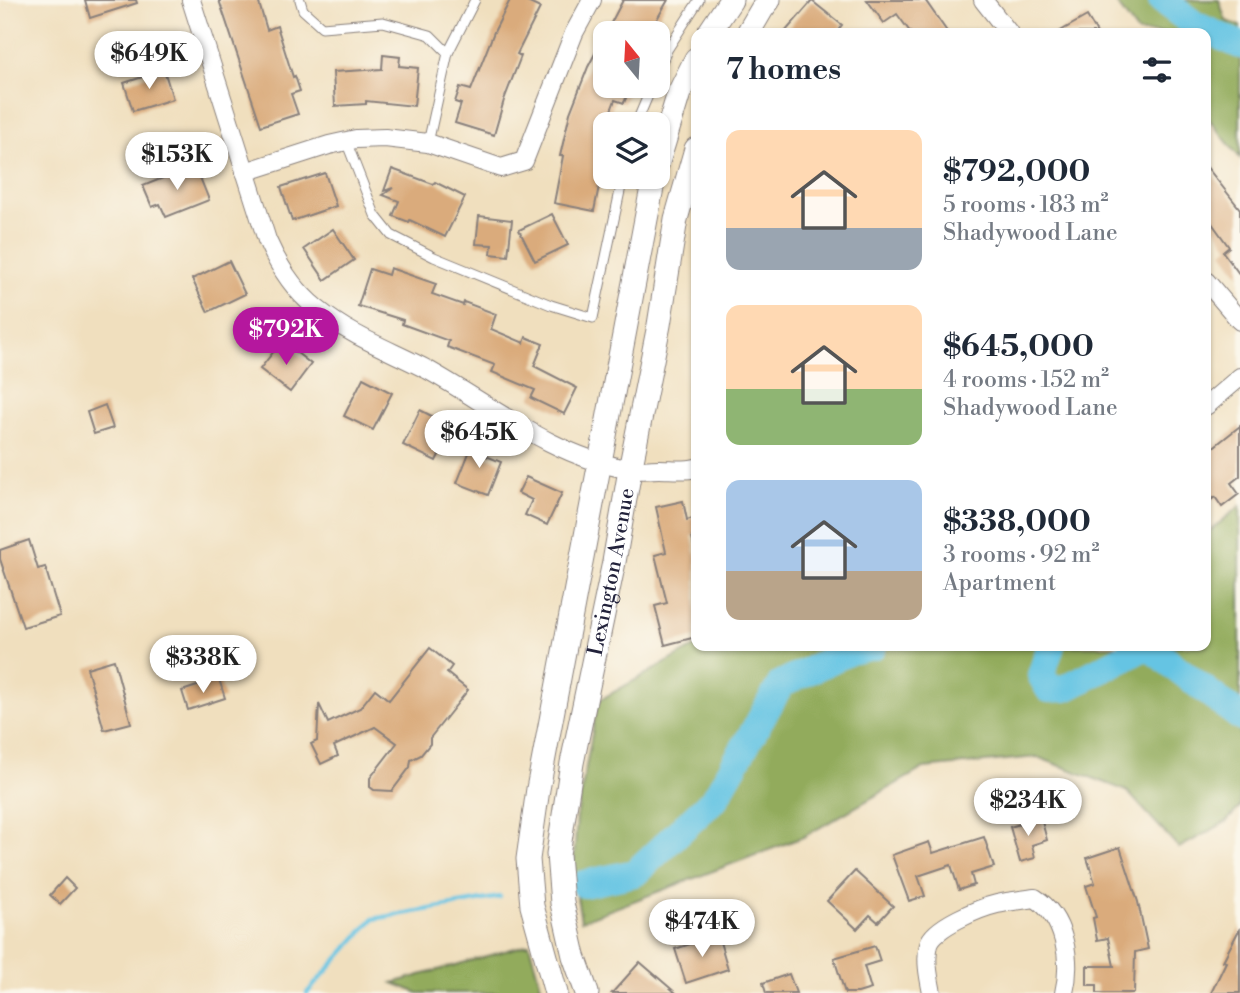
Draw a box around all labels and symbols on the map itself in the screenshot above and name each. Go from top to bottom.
north arrow [593,21,670,98]
pin: $649K [100,32,198,91]
pin: $153K [128,132,226,192]
pin: $792K [237,308,335,367]
pin: $645K [430,410,528,470]
street label: Lexington Avenue [583,486,641,658]
pin: $338K [154,636,252,695]
pin: $234K [979,778,1077,838]
pin: $474K [653,900,751,959]

